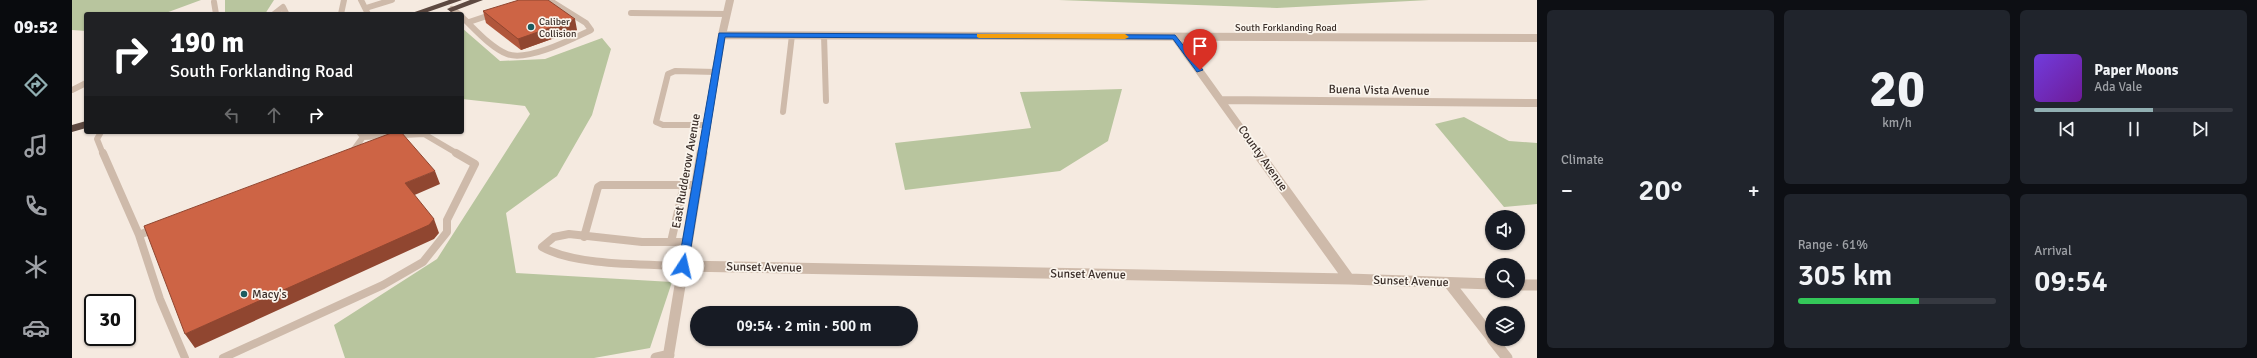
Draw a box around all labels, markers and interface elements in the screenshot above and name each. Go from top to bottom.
text: 09:52 [14,16,58,38]
place label: Caliber Collision [539,16,576,40]
marker: Caliber Collision [526,22,536,32]
street label: South Forklanding Road [1235,22,1337,34]
text: 190 m [170,26,244,60]
icon: right [104,28,156,80]
pin [1183,29,1217,70]
icon: arrive [1189,35,1211,57]
text: 20 [1869,57,1925,121]
text: South Forklanding Road [170,60,353,82]
text: Paper Moons [2094,61,2178,79]
icon: directions [22,71,50,99]
text: Ada Vale [2094,79,2142,95]
street label: Buena Vista Avenue [1328,82,1430,99]
icon: left [221,104,243,126]
icon: ahead [263,104,285,126]
icon: right [305,104,327,126]
street label: East Rudderow Avenue [669,113,704,230]
text: km/h [1882,115,1912,131]
icon: previous [2056,118,2078,140]
icon: pause [2123,118,2145,140]
icon: next [2189,118,2211,140]
street label: County Avenue [1234,123,1291,194]
icon: music [22,132,50,160]
text: Climate [1561,152,1604,168]
text: 20° [1638,172,1682,209]
text: − [1561,177,1573,204]
text: + [1748,177,1760,204]
icon: phone [22,192,50,220]
map controls [1485,210,1525,346]
button: sound [1485,210,1525,250]
text: Range · 61% [1798,237,1868,253]
text: Arrival [2034,243,2072,259]
position arrow [662,245,704,287]
icon: climate [22,253,50,281]
text: 305 km [1798,257,1892,294]
button: search [1485,258,1525,298]
street label: Sunset Avenue [726,259,802,276]
text: 09:54 [2034,263,2108,300]
street label: Sunset Avenue [1050,266,1126,283]
street label: Sunset Avenue [1373,273,1449,290]
place label: Macy's [252,287,287,302]
marker: Macy's [239,289,249,299]
speed limit sign: 30 [84,294,136,346]
button: layers [1485,306,1525,346]
icon: car [22,314,50,342]
text: 09:54 · 2 min · 500 m [737,317,871,335]

